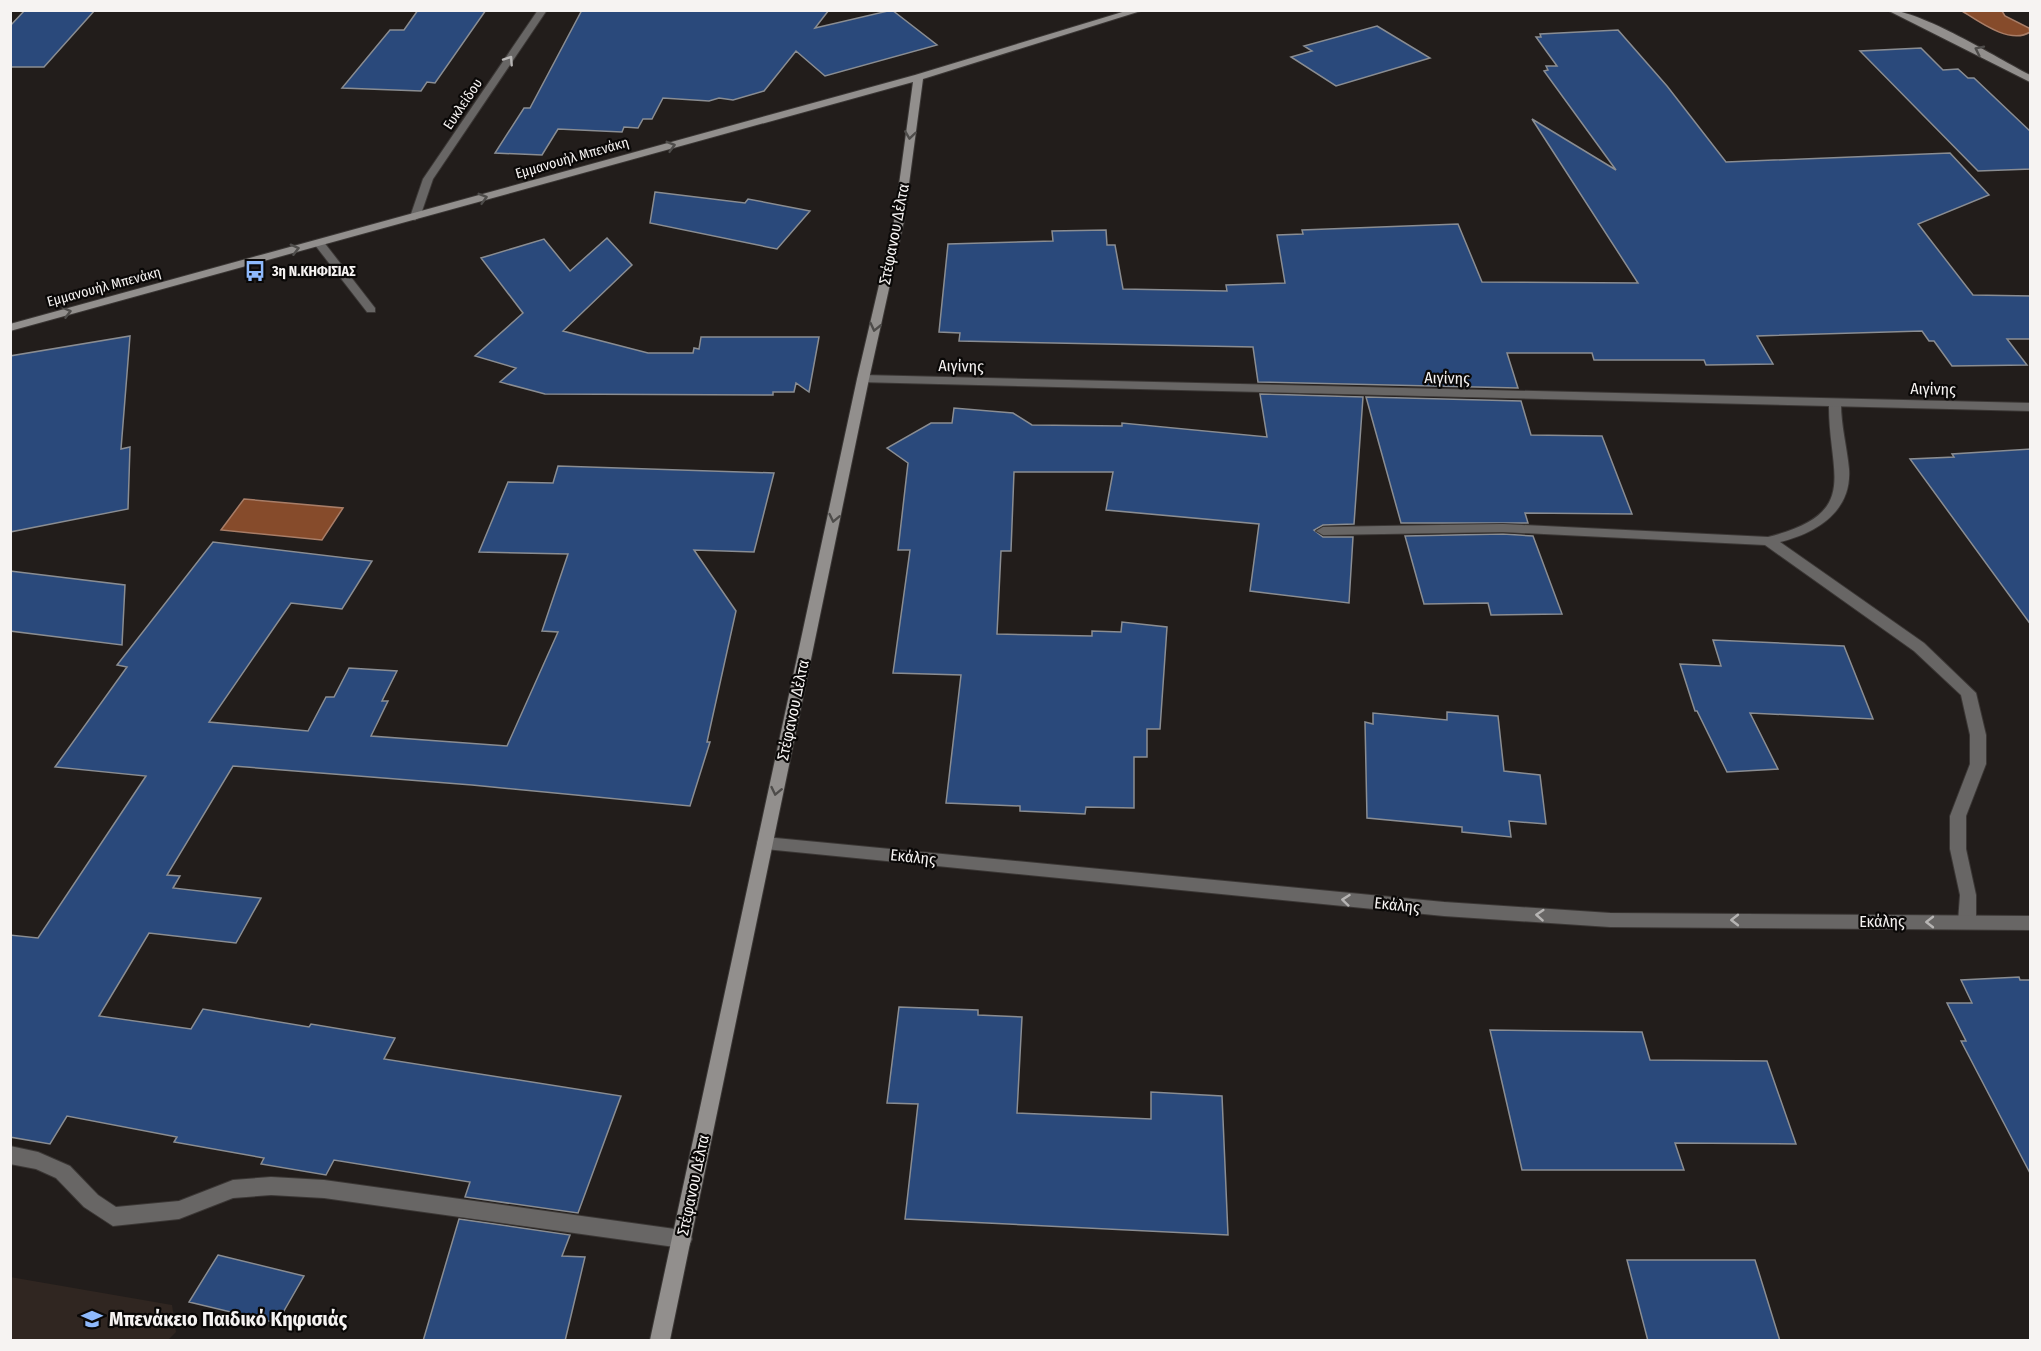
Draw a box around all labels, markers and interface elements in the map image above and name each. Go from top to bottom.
one-way arrow [1975,46,1986,58]
one-way arrow [502,55,513,66]
street label: Ευκλείδου [440,75,486,133]
one-way arrow [904,131,917,140]
street label: Εμμανουήλ Μπενάκη [513,134,631,182]
one-way arrow [666,140,676,153]
street label: Στέφανου Δέλτα [875,182,913,286]
one-way arrow [478,193,488,205]
one-way arrow [290,244,300,257]
bus stop icon: 3η Ν.ΚΗΦΙΣΙΑΣ [243,259,267,283]
place label: 3η Ν.ΚΗΦΙΣΙΑΣ [271,263,356,280]
street label: Εμμανουήλ Μπενάκη [45,264,163,310]
one-way arrow [61,307,72,319]
one-way arrow [869,322,882,332]
street label: Αιγίνης [938,356,984,376]
street label: Αιγίνης [1424,368,1470,388]
street label: Αιγίνης [1910,379,1956,399]
one-way arrow [828,512,841,522]
street label: Στέφανου Δέλτα [773,658,813,762]
one-way arrow [770,785,783,795]
street label: Εκάλης [889,845,937,869]
street label: Εκάλης [1373,893,1421,917]
one-way arrow [1341,894,1350,907]
one-way arrow [1536,909,1545,922]
street label: Εκάλης [1859,912,1905,931]
one-way arrow [1731,914,1740,926]
one-way arrow [1926,915,1935,928]
street label: Στέφανου Δέλτα [673,1133,713,1237]
school or university icon: Μπενάκειο Παιδικό Κηφισιάς [80,1307,104,1331]
place label: Μπενάκειο Παιδικό Κηφισιάς [109,1307,347,1331]

